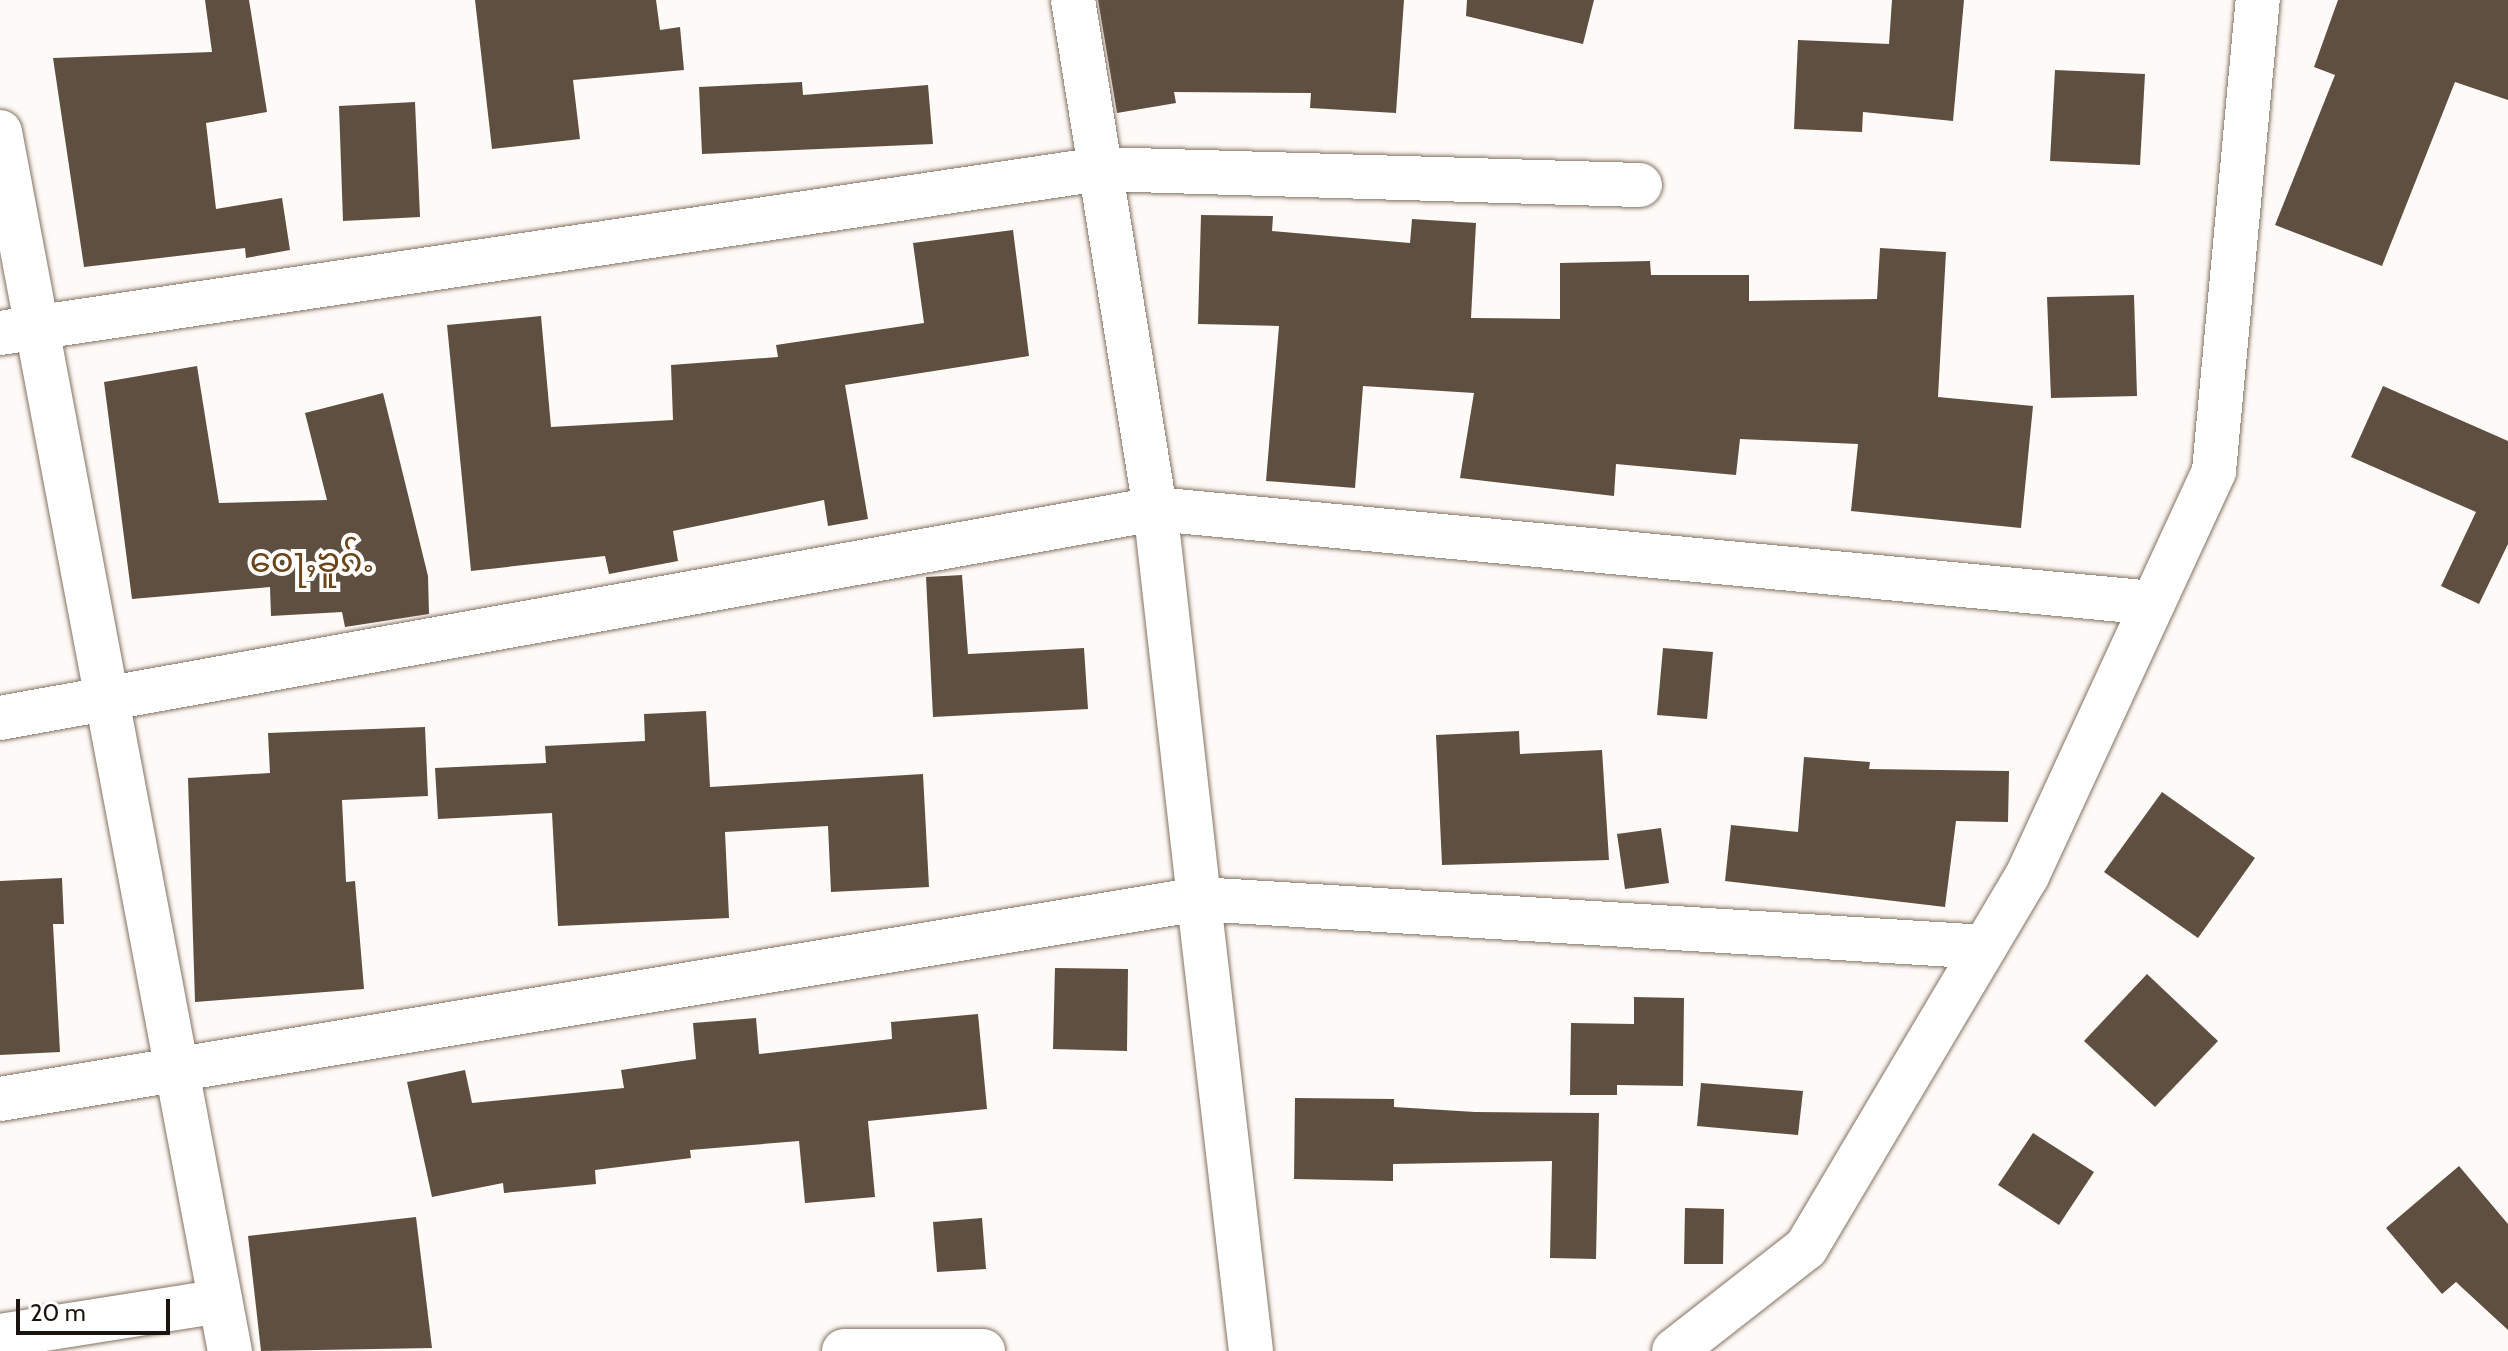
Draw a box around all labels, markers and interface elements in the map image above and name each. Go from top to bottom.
district label: ဝေႃႇၶူၵ်ႉ [250,541,374,581]
scale bar [20,1283,174,1333]
text: 20 m [30,1298,86,1327]

